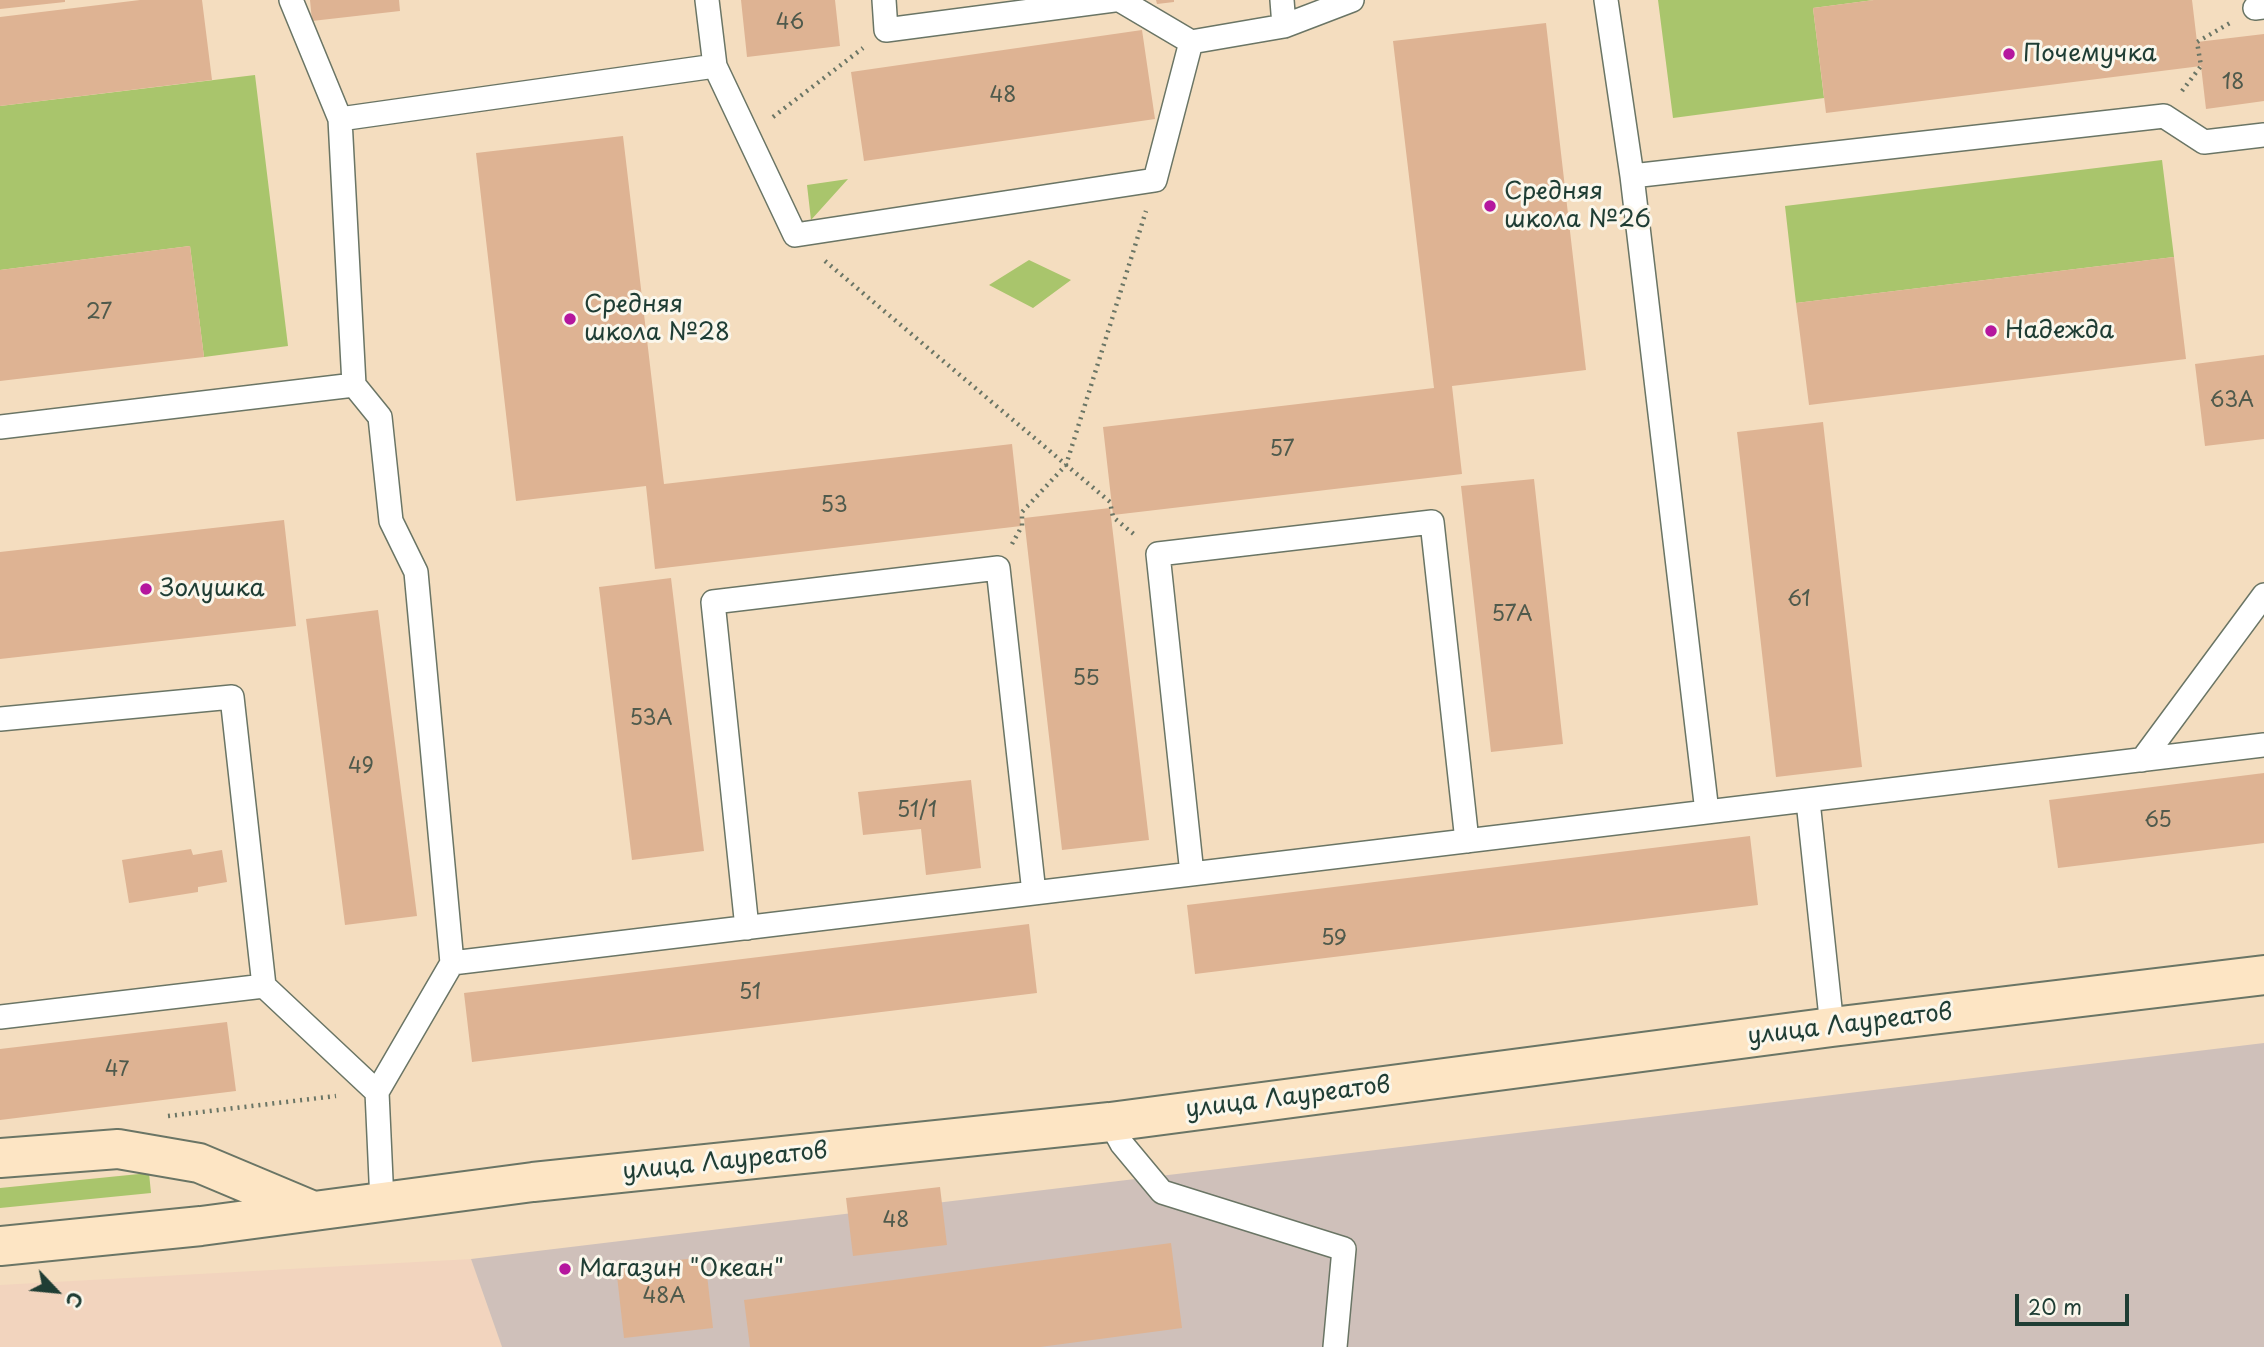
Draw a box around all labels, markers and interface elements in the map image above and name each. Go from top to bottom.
house number: 46 [776,10,804,36]
place label: Почемучка [2023,40,2157,68]
marker: Почемучка [2001,46,2017,62]
house number: 18 [2222,70,2244,96]
house number: 48 [990,83,1016,109]
place label: Средняя школа №26 [1504,178,1651,234]
marker: Средняя школа №26 [1482,198,1498,214]
place label: Средняя школа №28 [584,291,730,347]
house number: 27 [86,300,112,326]
marker: Средняя школа №28 [562,311,578,327]
place label: Надежда [2005,317,2114,345]
marker: Надежда [1983,323,1999,339]
house number: 63А [2210,388,2254,414]
house number: 57 [1269,437,1295,463]
house number: 53 [820,493,848,519]
place label: Золушка [160,575,265,603]
marker: Золушка [138,581,154,597]
house number: 61 [1787,587,1811,613]
house number: 57А [1491,602,1533,628]
house number: 55 [1072,666,1100,692]
house number: 53А [629,706,673,732]
house number: 49 [348,754,374,780]
house number: 51/1 [897,798,937,824]
house number: 65 [2144,808,2172,834]
house number: 59 [1321,926,1347,952]
house number: 51 [739,980,761,1006]
street label: улица Лауреатов [1746,998,1954,1052]
house number: 47 [105,1057,129,1083]
street label: улица Лауреатов [1184,1071,1392,1125]
street label: улица Лауреатов [621,1137,829,1187]
house number: 48 [883,1208,909,1234]
place label: Магазин "Океан" [579,1255,784,1283]
north arrow [21,1256,91,1326]
marker: Магазин "Океан" [557,1261,573,1277]
scale bar [2019,1280,2133,1324]
house number: 48А [643,1284,685,1310]
text: С [59,1288,91,1313]
text: 20 m [2028,1290,2082,1322]

